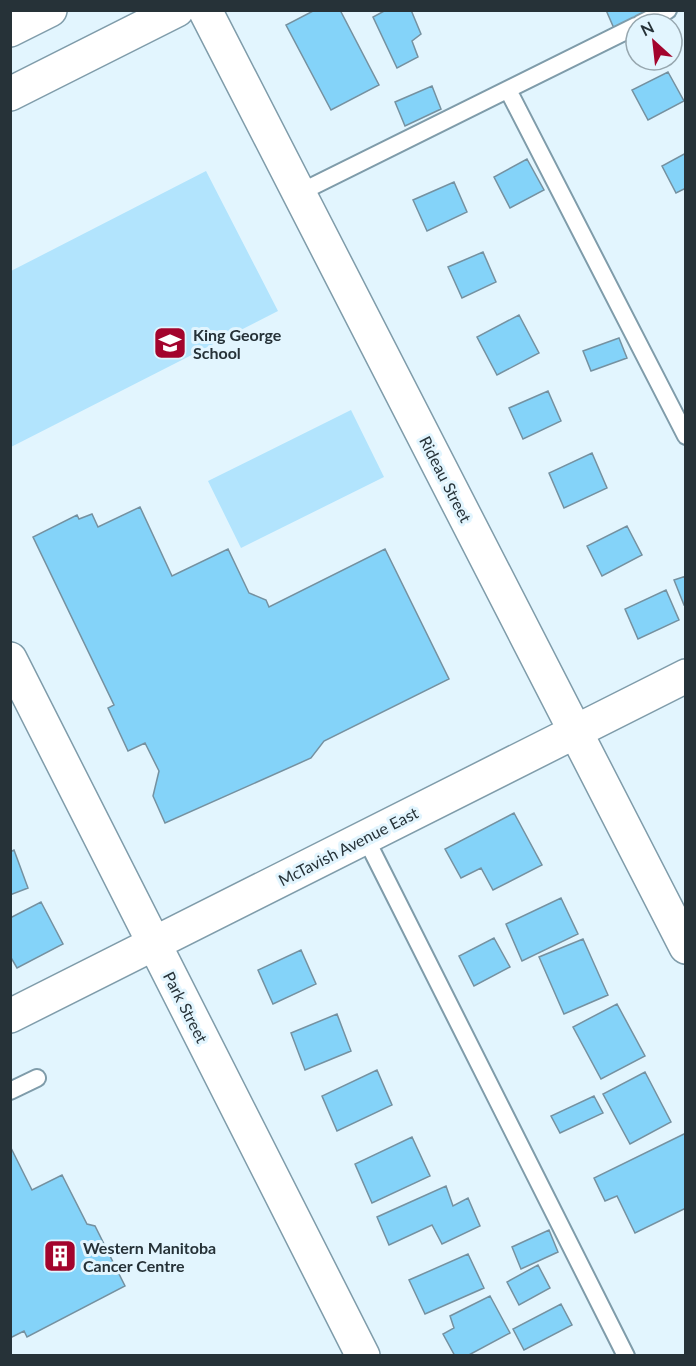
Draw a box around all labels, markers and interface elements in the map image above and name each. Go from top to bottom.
north arrow [624,12,684,72]
text: N [637,17,657,39]
school or university icon: King George School [152,325,188,361]
place label: King George School [193,325,282,362]
street label: Rideau Street [416,433,476,526]
street label: McTavish Avenue East [275,802,421,889]
street label: Park Street [160,968,212,1046]
building icon: Western Manitoba Cancer Centre [42,1238,78,1274]
place label: Western Manitoba Cancer Centre [83,1238,216,1275]

